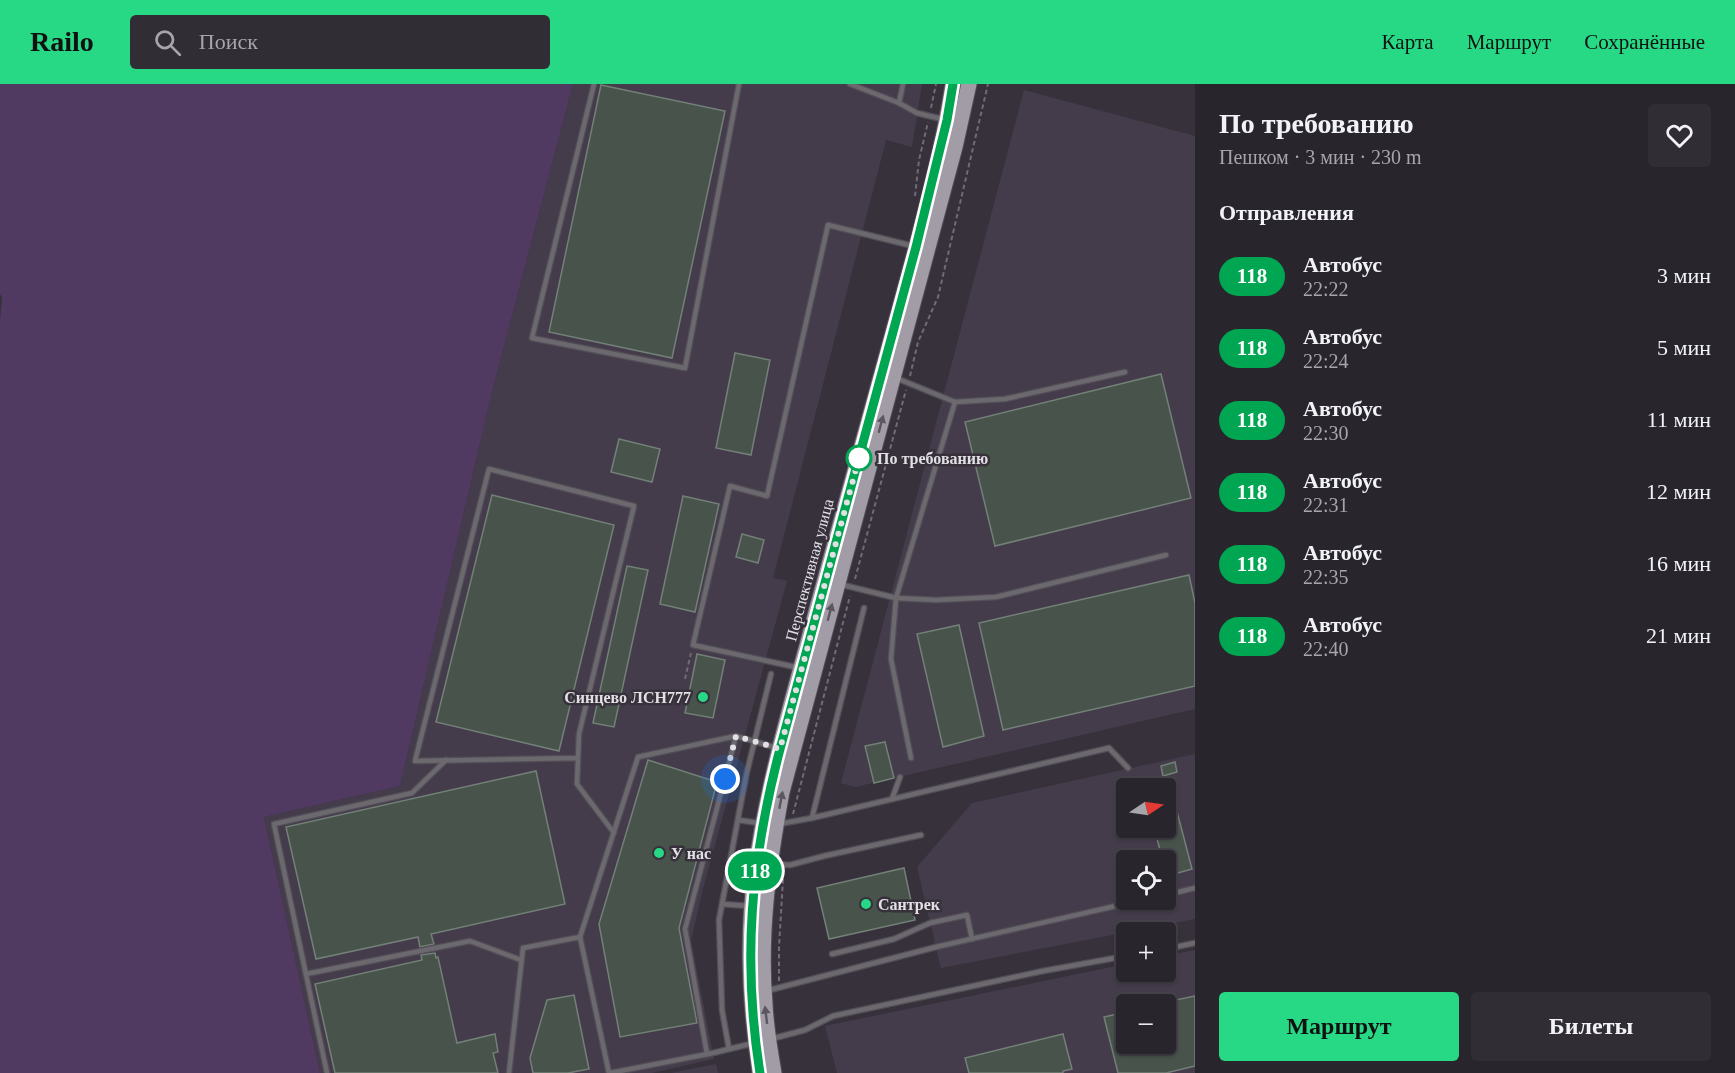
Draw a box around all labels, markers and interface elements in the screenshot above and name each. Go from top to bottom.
search box [130,15,550,69]
text: Railo [30,26,94,57]
icon: search [151,26,184,59]
text: Поиск [199,29,258,54]
text: Карта [1382,30,1434,54]
text: Маршрут [1467,30,1551,54]
text: Сохранённые [1584,30,1705,54]
button: heart [1648,104,1711,167]
text: По требованию [1219,108,1414,139]
text: Пешком · 3 мин · 230 m [1219,146,1422,168]
text: Отправления [1219,200,1354,225]
text: Автобус [1303,252,1382,277]
text: 3 мин [1657,263,1711,288]
text: 118 [1237,264,1267,288]
text: 22:22 [1303,278,1349,300]
text: Автобус [1303,324,1382,349]
text: 5 мин [1657,335,1711,360]
text: 118 [1237,336,1267,360]
text: 22:24 [1303,350,1349,372]
text: Автобус [1303,396,1382,421]
text: 11 мин [1647,407,1711,432]
text: 118 [1237,408,1267,432]
one-way arrow [877,414,886,432]
text: 22:30 [1303,422,1349,444]
marker: По требованию [846,445,872,471]
place label: По требованию [877,450,988,468]
text: Автобус [1303,468,1382,493]
text: 12 мин [1646,479,1711,504]
text: 118 [1237,480,1267,504]
text: 22:31 [1303,494,1349,516]
street label: Перспективная улица [782,497,838,643]
text: Автобус [1303,540,1382,565]
text: 16 мин [1646,551,1711,576]
text: 118 [1237,552,1267,576]
text: 22:35 [1303,566,1349,588]
one-way arrow [826,603,835,621]
text: Автобус [1303,612,1382,637]
text: 21 мин [1646,623,1711,648]
text: 118 [1237,624,1267,648]
text: 22:40 [1303,638,1349,660]
place label: Синцево ЛСН777 [564,689,691,706]
marker: Синцево ЛСН777 [696,690,710,704]
your location [710,764,740,794]
north arrow [1116,778,1176,838]
map controls [1116,778,1176,1054]
one-way arrow [776,791,786,810]
place label: У нас [671,845,711,862]
marker: У нас [652,846,666,860]
button: locate [1116,850,1176,910]
line badge: 118 [720,852,789,890]
text: 118 [740,859,770,883]
place label: Сантрек [878,896,941,914]
marker: Сантрек [859,897,873,911]
button: + [1116,922,1176,982]
button: Маршрут [1219,992,1459,1061]
button: Билеты [1471,992,1711,1061]
button: − [1116,994,1176,1054]
one-way arrow [761,1005,771,1024]

